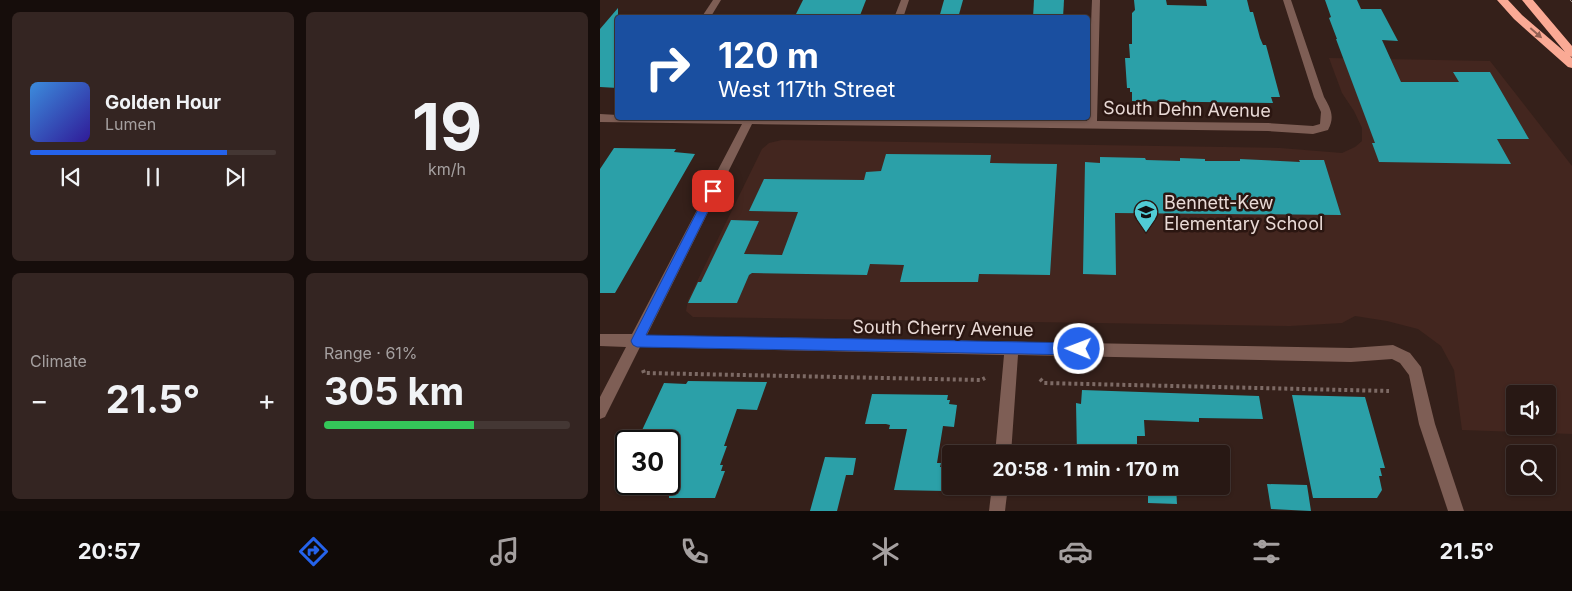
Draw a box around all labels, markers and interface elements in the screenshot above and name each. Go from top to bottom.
one-way arrow [1530,27,1543,38]
text: 120 m [718,34,819,76]
icon: right [635,35,700,100]
text: West 117th Street [718,76,895,102]
text: 19 [412,87,482,166]
text: Golden Hour [105,91,221,114]
street label: South Dehn Avenue [1103,97,1271,121]
text: Lumen [105,114,156,134]
text: km/h [428,159,466,179]
icon: previous [57,163,85,191]
icon: pause [139,163,167,191]
icon: next [221,163,249,191]
pin [692,170,734,212]
icon: arrive [699,177,727,205]
place label: Bennett-Kew Elementary School [1164,192,1323,234]
school or university icon: Bennett-Kew Elementary School [1133,199,1159,233]
street label: South Cherry Avenue [852,316,1034,340]
position arrow [1052,322,1104,374]
text: Range · 61% [324,343,418,363]
text: Climate [30,351,87,371]
text: 305 km [324,368,464,414]
text: 21.5° [106,376,200,422]
text: − [30,383,49,417]
text: + [257,383,276,417]
map controls [1506,385,1556,495]
button: sound [1506,385,1556,435]
speed limit sign: 30 [615,430,680,495]
button: search [1506,445,1556,495]
text: 20:58 · 1 min · 170 m [993,458,1179,481]
icon: directions [296,534,331,569]
icon: music [487,534,522,569]
icon: phone [677,534,712,569]
icon: climate [868,534,903,569]
icon: car [1058,534,1093,569]
icon: filters [1249,534,1284,569]
text: 20:57 [78,538,141,564]
text: 21.5° [1440,538,1494,564]

